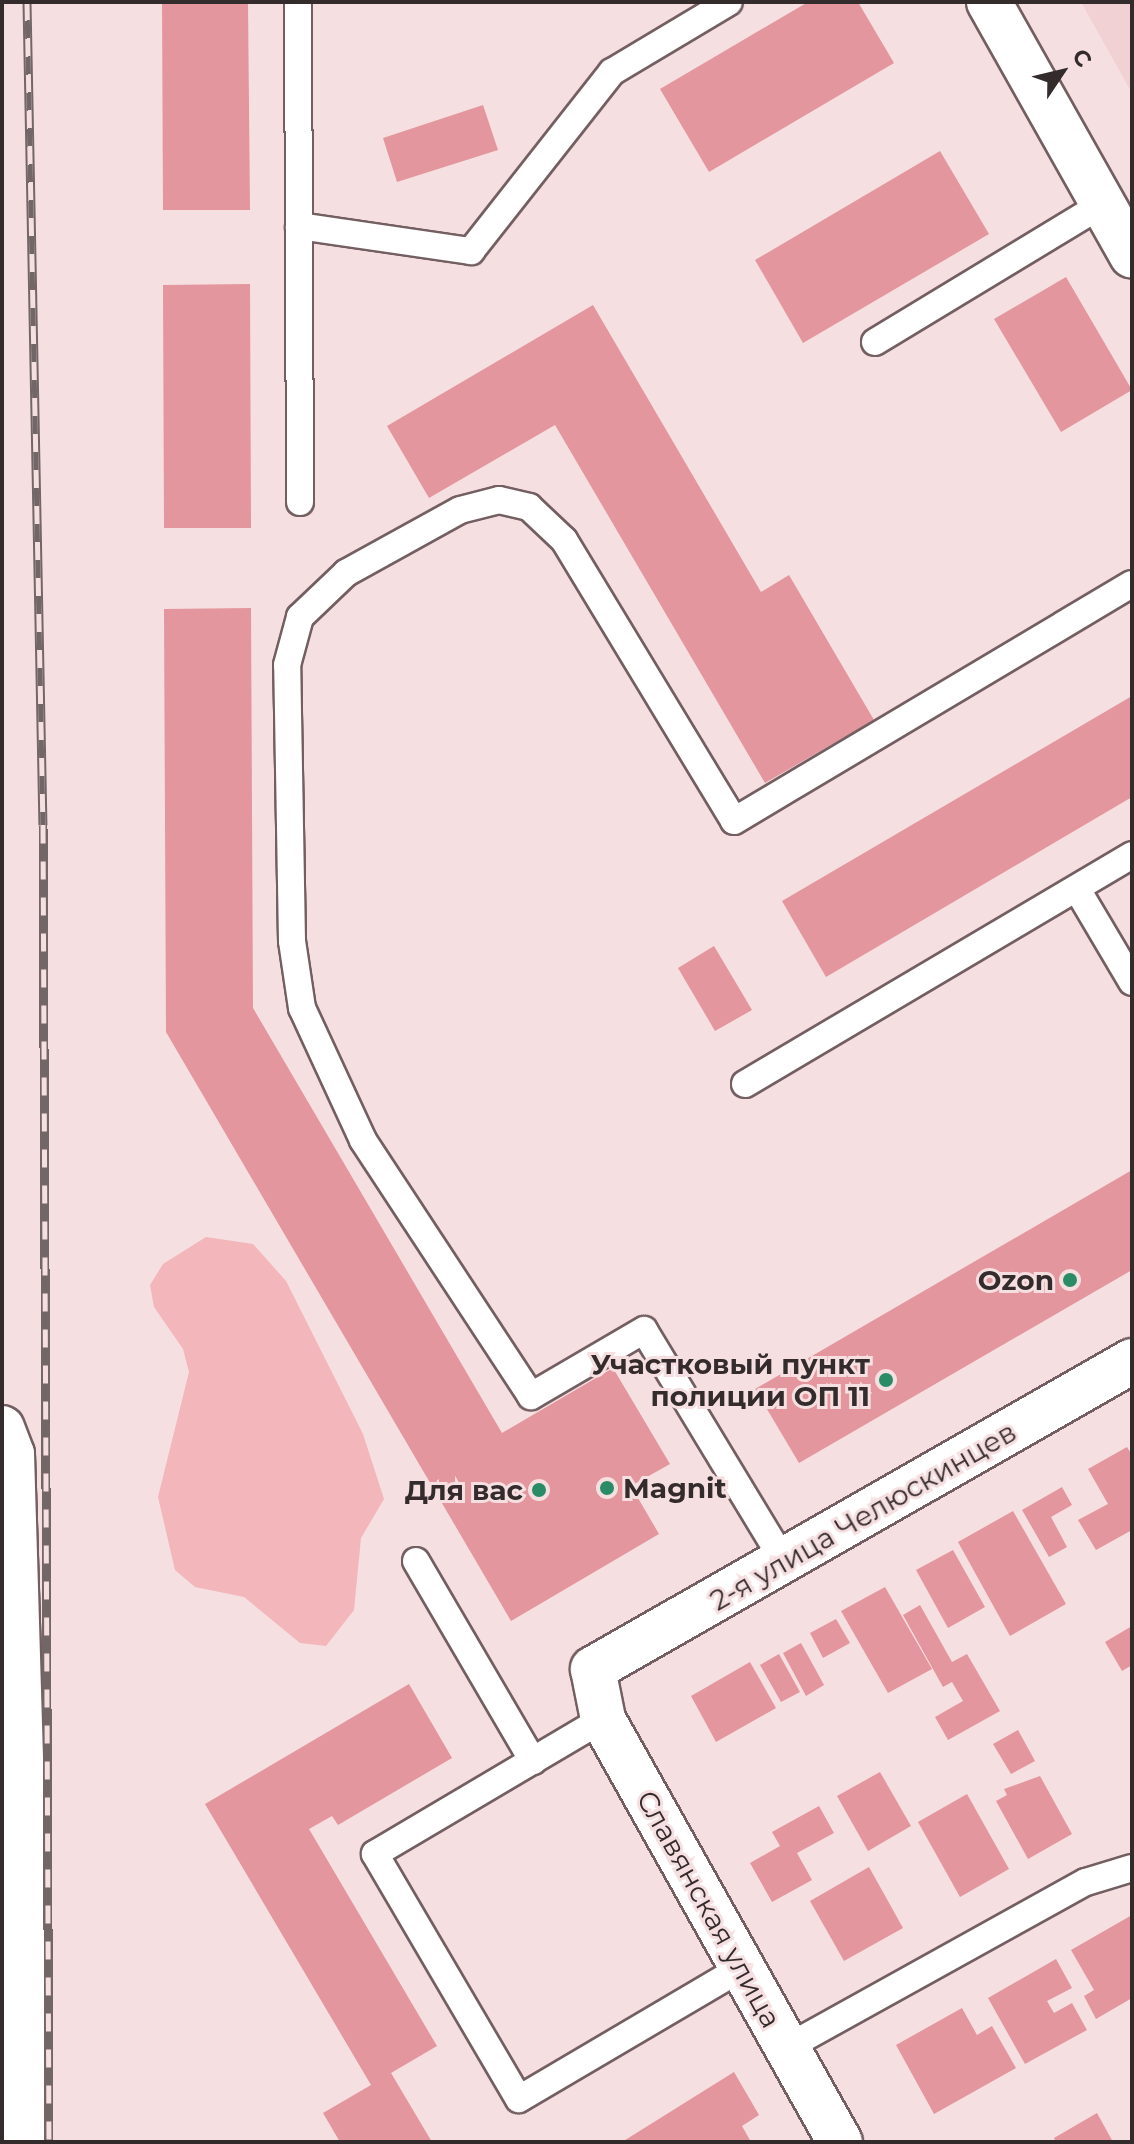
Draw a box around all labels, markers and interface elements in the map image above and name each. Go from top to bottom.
north arrow [1022,32,1102,112]
text: С [1066,44,1098,72]
place label: Ozon [978,1263,1054,1297]
marker: Ozon [1061,1271,1079,1289]
place label: Участковый пункт полиции ОП 11 [591,1347,870,1413]
marker: Участковый пункт полиции ОП 11 [877,1371,895,1389]
street label: 2-я улица Челюскинцев [704,1415,1022,1617]
place label: Magnit [623,1471,727,1505]
place label: Для вас [405,1473,523,1507]
marker: Magnit [598,1479,616,1497]
marker: Для вас [530,1481,548,1499]
street label: Славянская улица [630,1785,788,2033]

